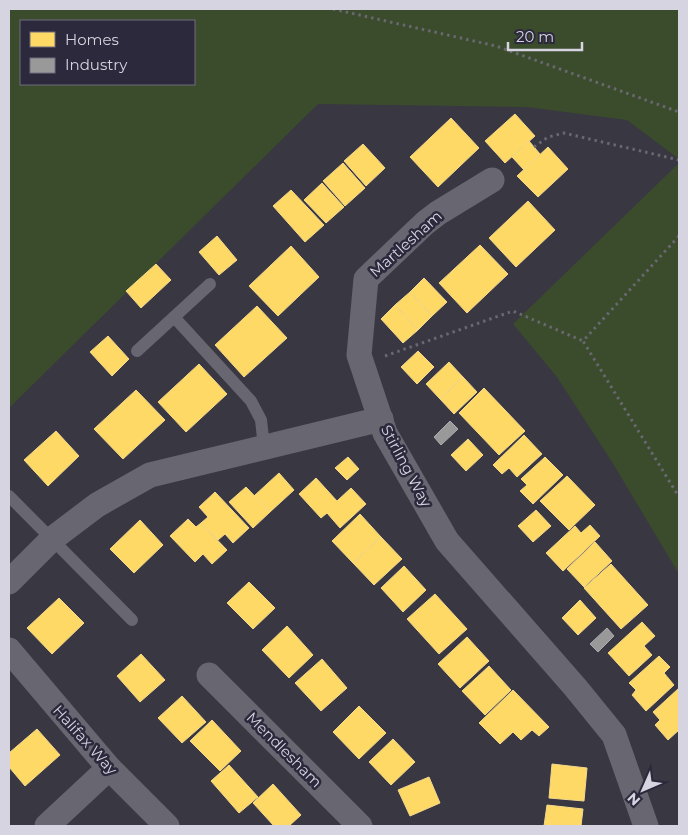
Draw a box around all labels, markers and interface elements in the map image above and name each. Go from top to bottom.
legend [20,20,195,85]
scale bar [508,20,582,52]
text: 20 m [516,27,554,46]
text: Homes [65,30,119,49]
text: Industry [65,55,128,74]
street label: Martlesham [366,206,446,281]
street label: Stirling Way [377,421,436,511]
street label: Halifax Way [49,701,122,779]
street label: Mendlesham [243,708,326,791]
north arrow [618,765,668,815]
text: N [623,789,644,810]

